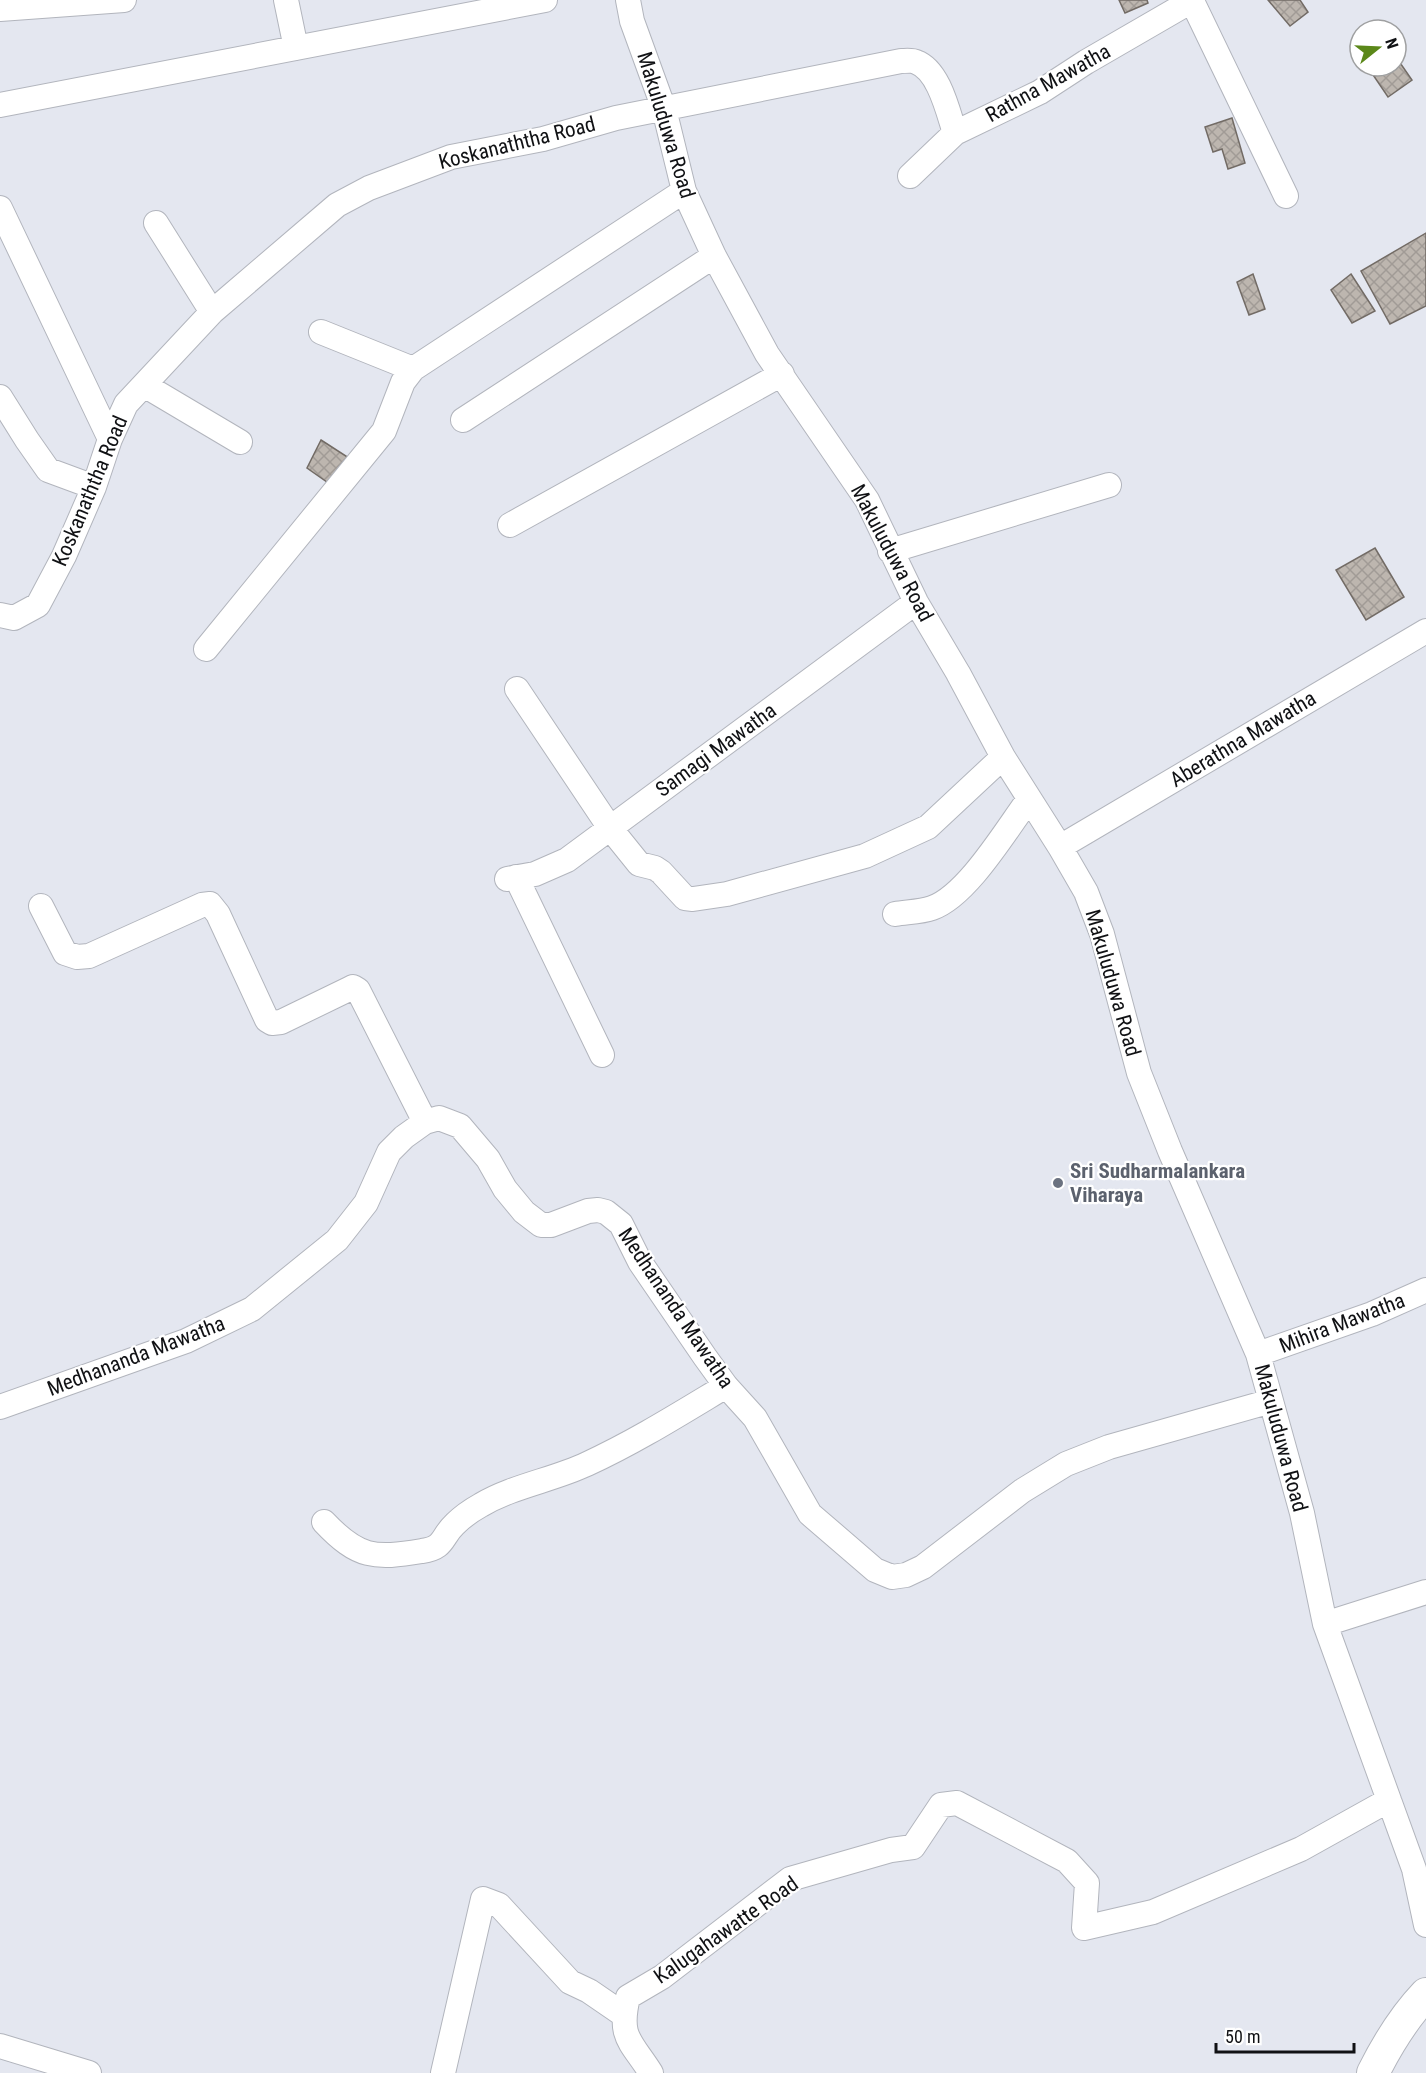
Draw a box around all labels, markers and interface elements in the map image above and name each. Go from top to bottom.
north arrow [1348,18,1408,78]
text: N [1381,36,1402,51]
street label: Rathna Mawatha [982,39,1114,127]
street label: Makuluduwa Road [632,49,700,201]
street label: Koskanaththa Road [436,112,598,174]
street label: Koskanaththa Road [48,412,132,570]
street label: Makuluduwa Road [846,480,938,626]
street label: Aberathna Mawatha [1166,686,1320,792]
street label: Samagi Mawatha [651,698,781,802]
street label: Makuluduwa Road [1081,907,1145,1059]
place label: Sri Sudharmalankara Viharaya [1070,1159,1245,1207]
marker: Sri Sudharmalankara Viharaya [1051,1176,1065,1190]
street label: Medhananda Mawatha [613,1223,739,1393]
street label: Mihira Mawatha [1276,1288,1408,1358]
street label: Medhananda Mawatha [44,1311,228,1401]
street label: Makuluduwa Road [1250,1362,1312,1514]
street label: Kalugahawatte Road [649,1871,803,1989]
scale bar [1216,2016,1354,2054]
text: 50 m [1225,2026,1260,2047]

